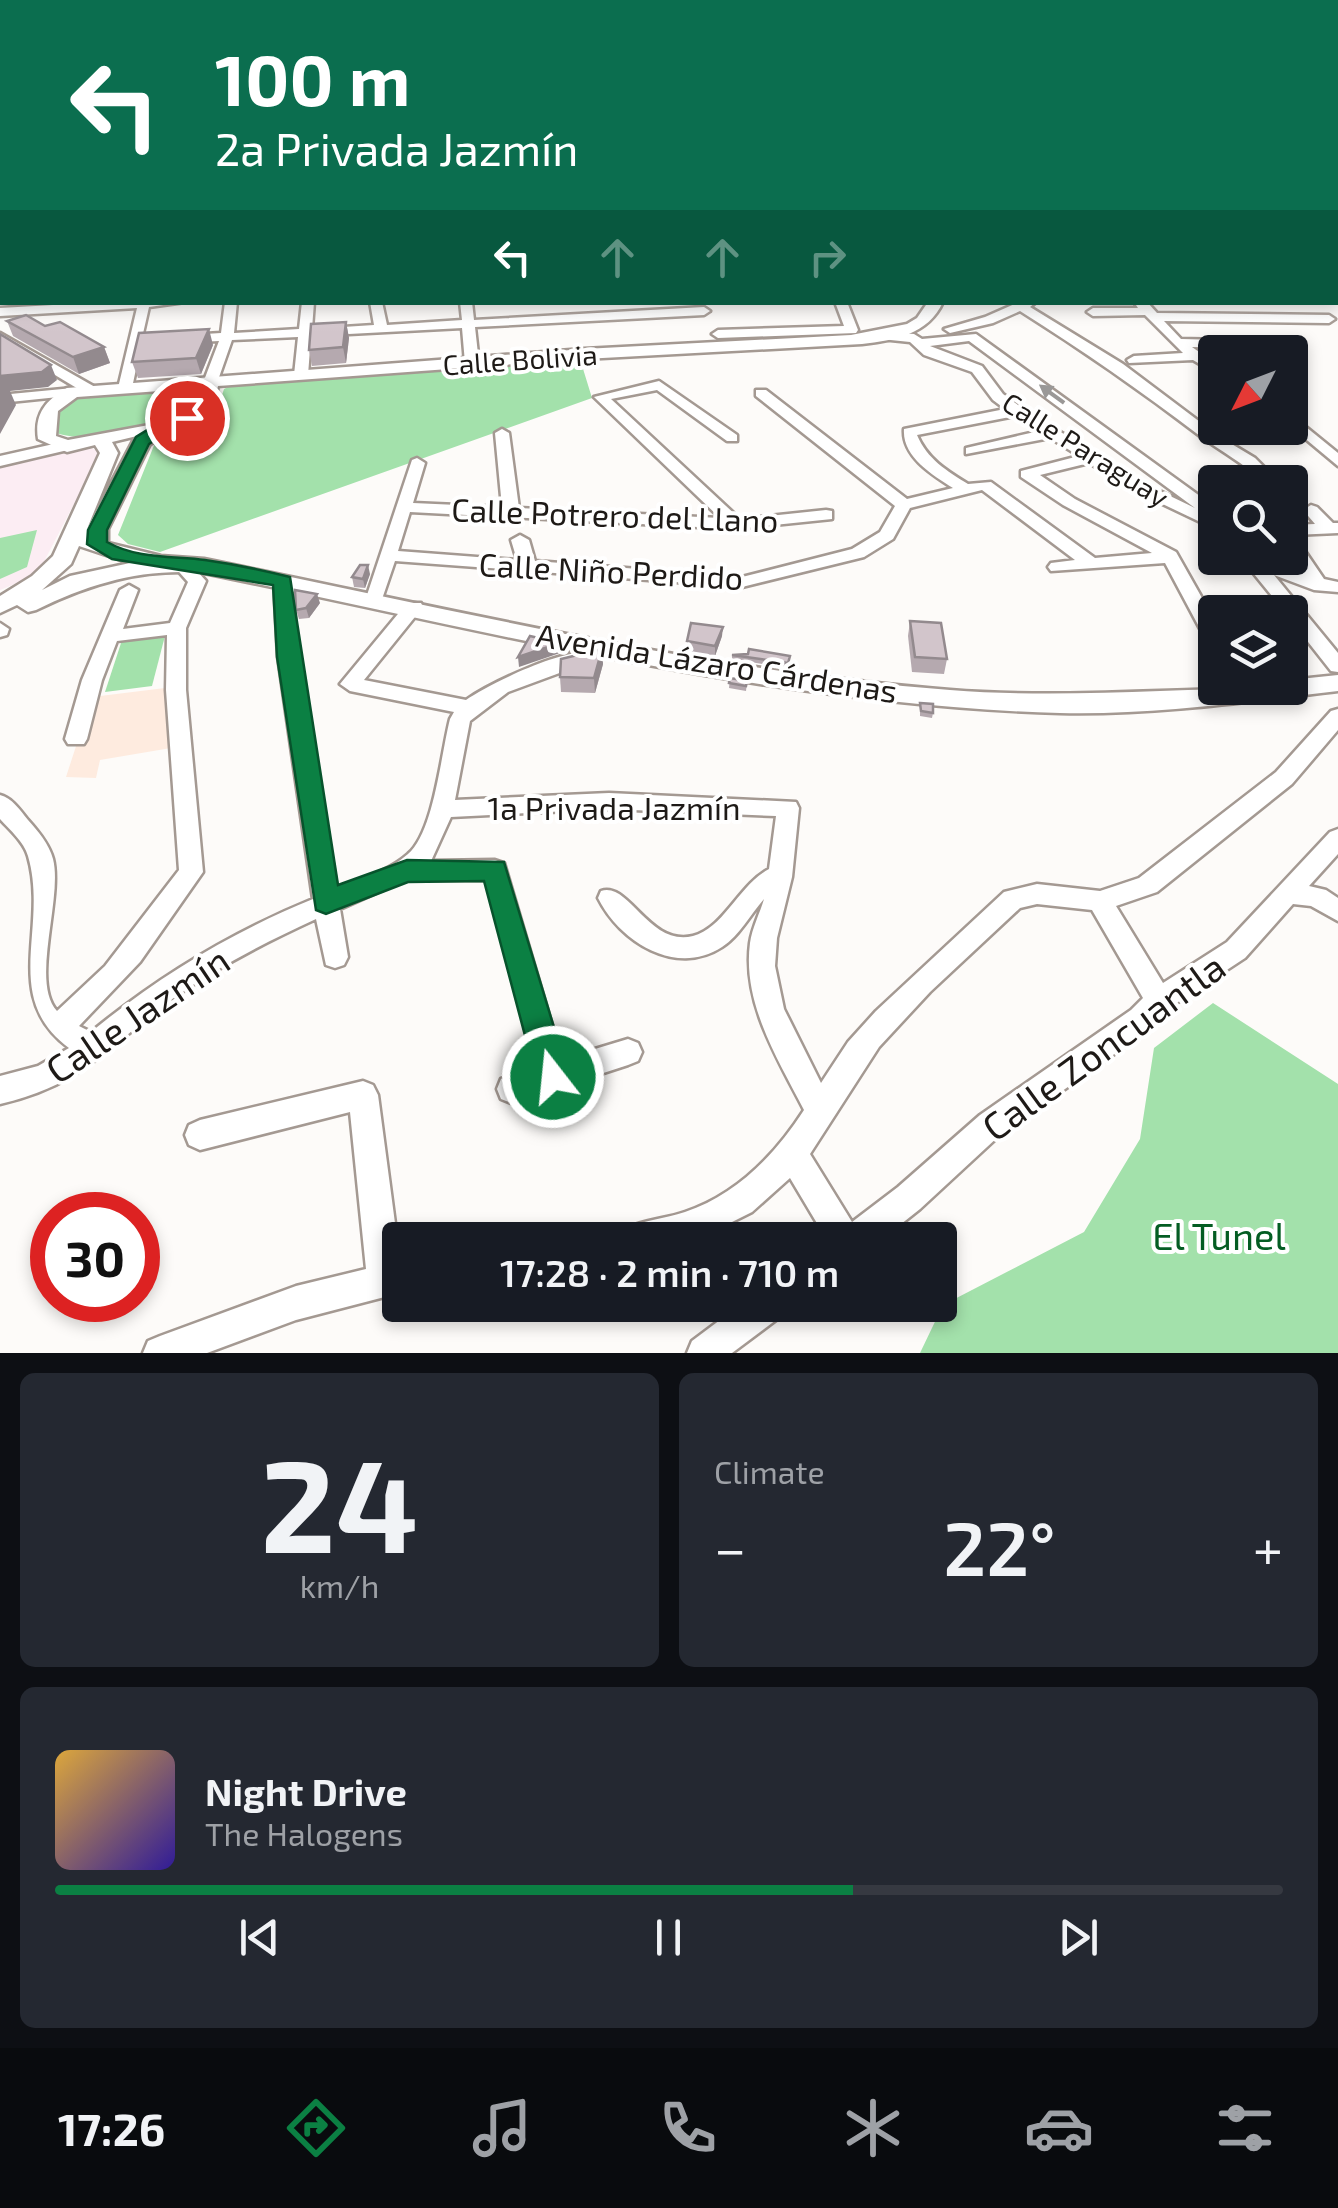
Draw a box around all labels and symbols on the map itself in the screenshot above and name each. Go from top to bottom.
north arrow [1198,335,1308,445]
street label: Calle Bolivia [442,337,598,381]
pin [145,376,230,461]
street label: Calle Paraguay [997,384,1175,514]
one-way arrow [1039,385,1065,405]
street label: Calle Potrero del Llano [451,489,779,539]
street label: Calle Niño Perdido [478,544,744,596]
street label: Avenida Lázaro Cárdenas [534,615,900,709]
street label: 1a Privada Jazmín [487,788,741,826]
street label: Calle Jazmín [37,936,237,1092]
street label: Calle Zoncuantla [973,942,1233,1150]
position arrow [501,1025,605,1129]
speed limit sign: 30 [30,1192,160,1322]
park label: El Tunel [1152,1212,1286,1258]

